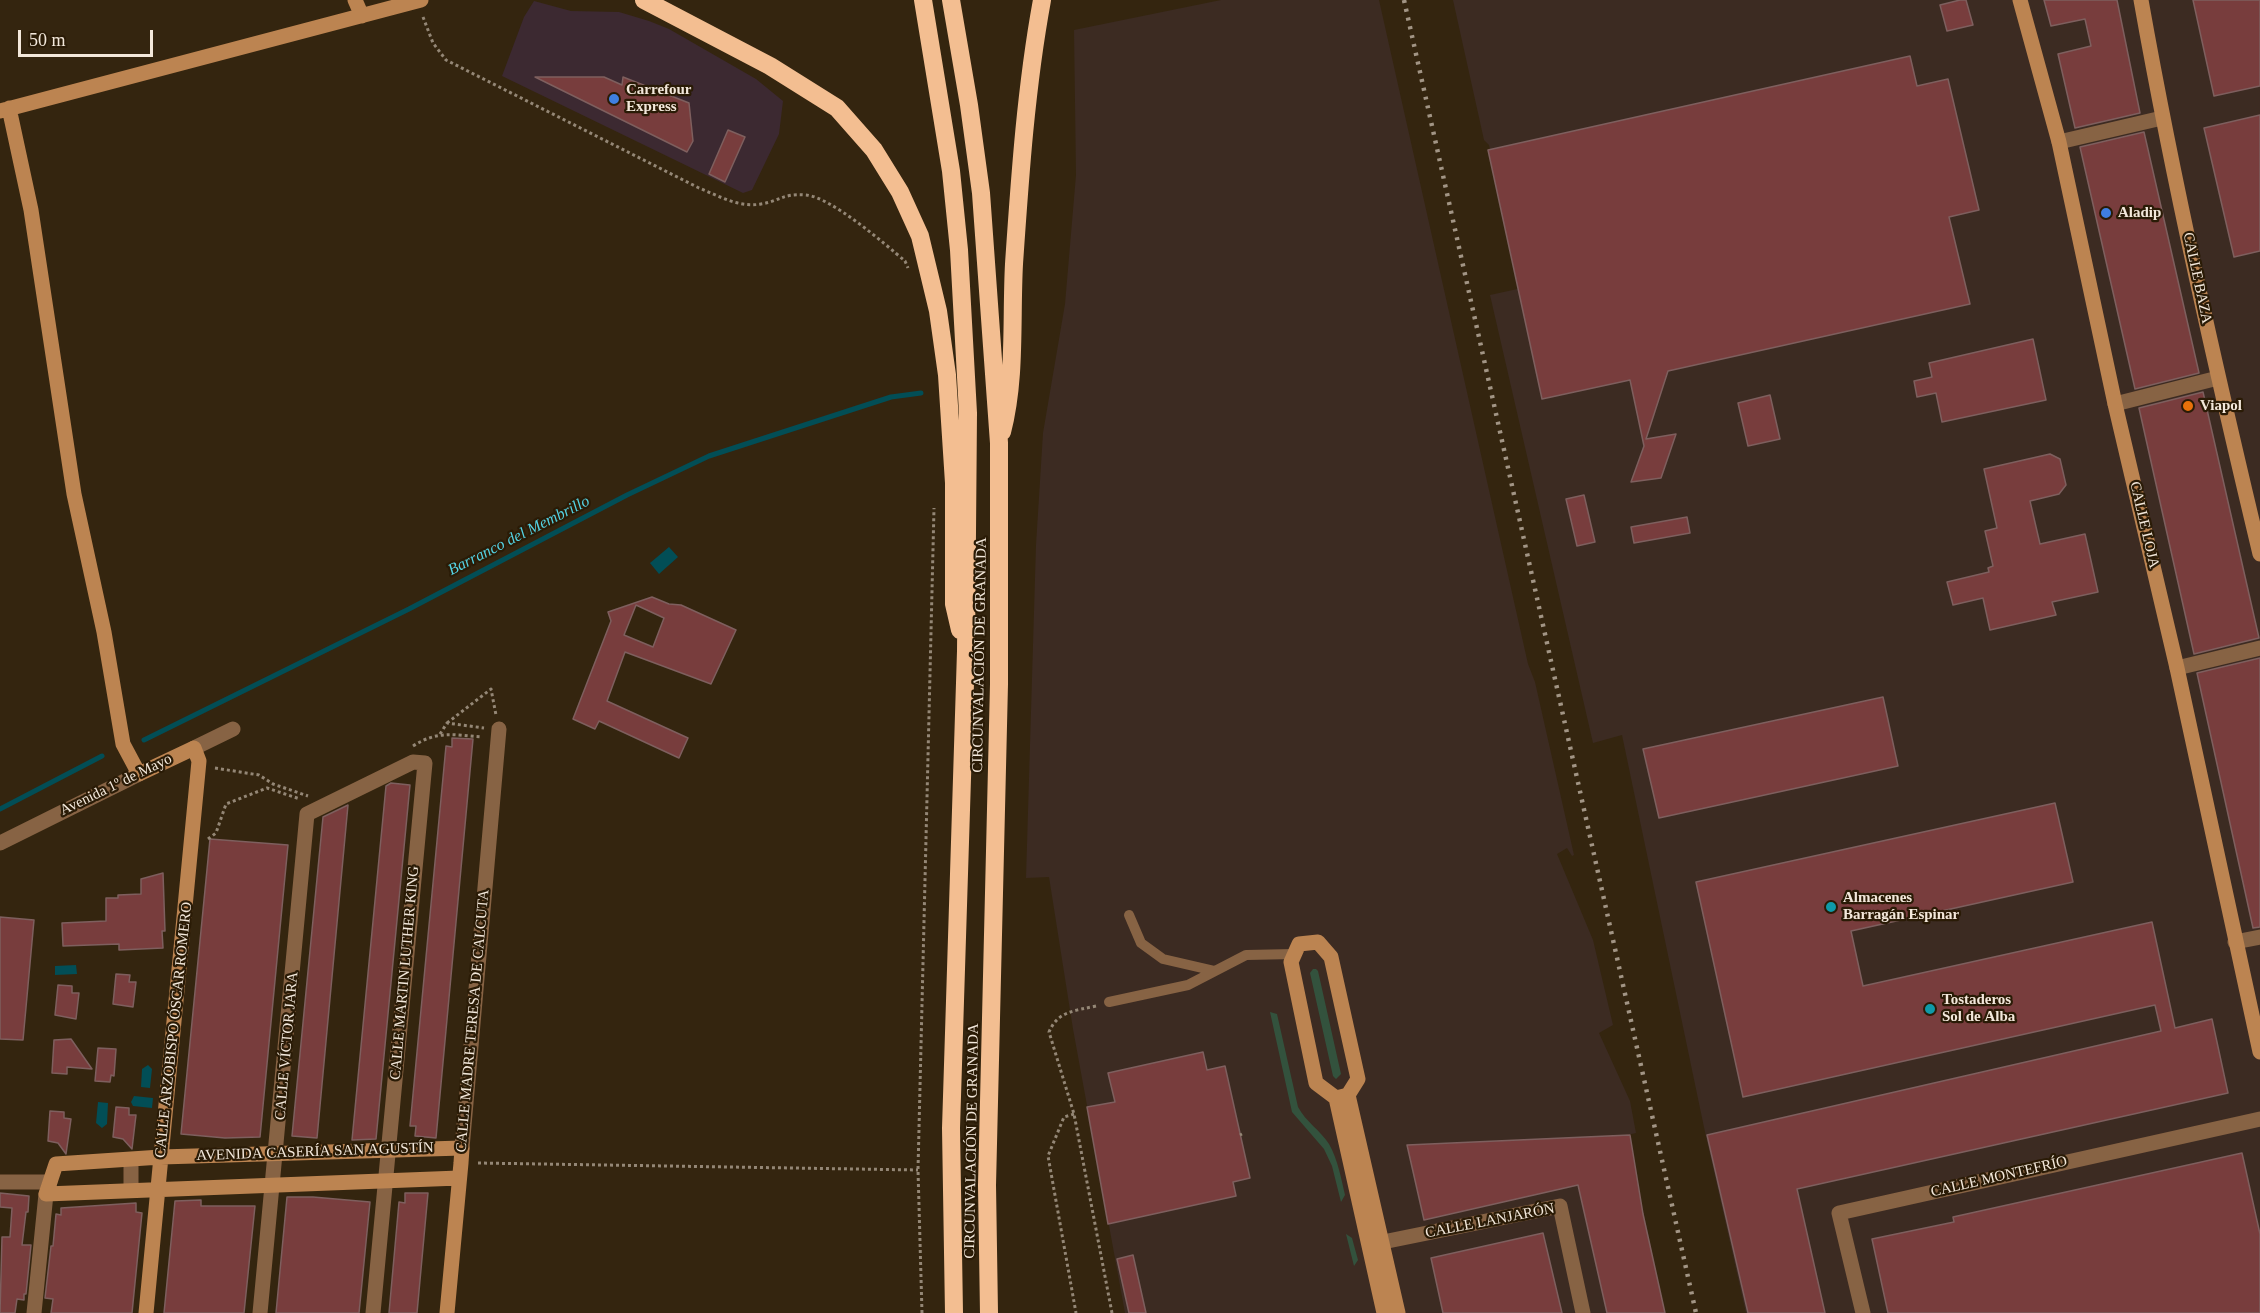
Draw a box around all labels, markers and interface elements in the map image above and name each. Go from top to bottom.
scale bar [21,18,156,56]
text: 50 m [29,30,66,50]
place label: Carrefour Express [626,81,692,116]
marker: Carrefour Express [607,92,621,106]
place label: Aladip [2118,204,2161,222]
marker: Aladip [2099,206,2113,220]
street label: CALLE BAZA [2179,231,2215,325]
place label: Viapol [2200,397,2242,415]
marker: Viapol [2181,399,2195,413]
street label: CALLE LOJA [2125,480,2163,570]
water label: Barranco del Membrillo [445,492,593,580]
street label: CIRCUNVALACIÓN DE GRANADA [969,537,991,773]
street label: Avenida 1º de Mayo [57,750,175,820]
street label: CALLE MARTIN LUTHER KING [387,865,423,1081]
street label: CALLE MADRE TERESA DE CALCUTA [453,889,493,1153]
place label: Almacenes Barragán Espinar [1843,889,1959,924]
marker: Almacenes Barragán Espinar [1824,900,1838,914]
street label: CALLE ARZOBISPO ÓSCAR ROMERO [152,901,196,1159]
street label: CALLE VÍCTOR JARA [272,971,302,1121]
place label: Tostaderos Sol de Alba [1942,991,2015,1026]
marker: Tostaderos Sol de Alba [1923,1002,1937,1016]
street label: CIRCUNVALACIÓN DE GRANADA [961,1023,983,1259]
street label: AVENIDA CASERÍA SAN AGUSTÍN [196,1139,434,1165]
street label: CALLE MONTEFRÍO [1929,1153,2069,1201]
street label: CALLE LANJARÓN [1424,1200,1556,1242]

